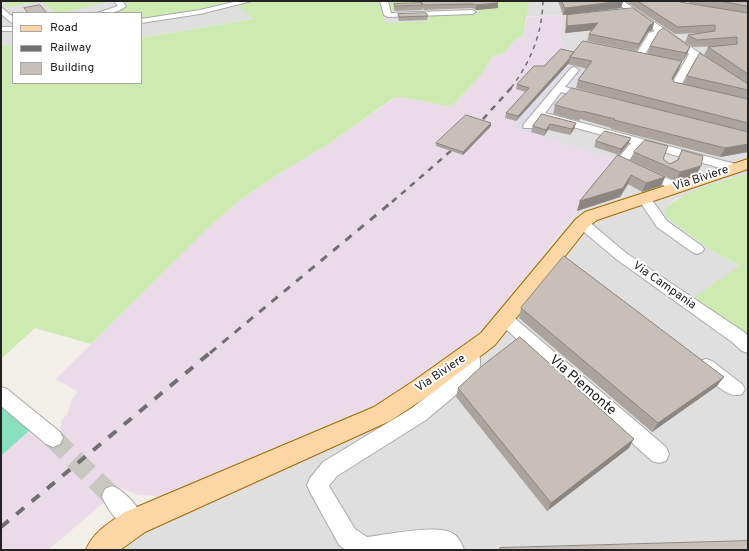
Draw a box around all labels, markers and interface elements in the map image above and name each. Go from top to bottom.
legend [12,12,142,84]
text: Road [50,20,78,36]
text: Railway [50,40,91,56]
text: Building [50,60,94,76]
street label: Via Biviere [671,163,731,195]
street label: Via Campania [630,259,698,313]
street label: Via Biviere [413,352,469,396]
street label: Via Piemonte [545,352,619,420]

